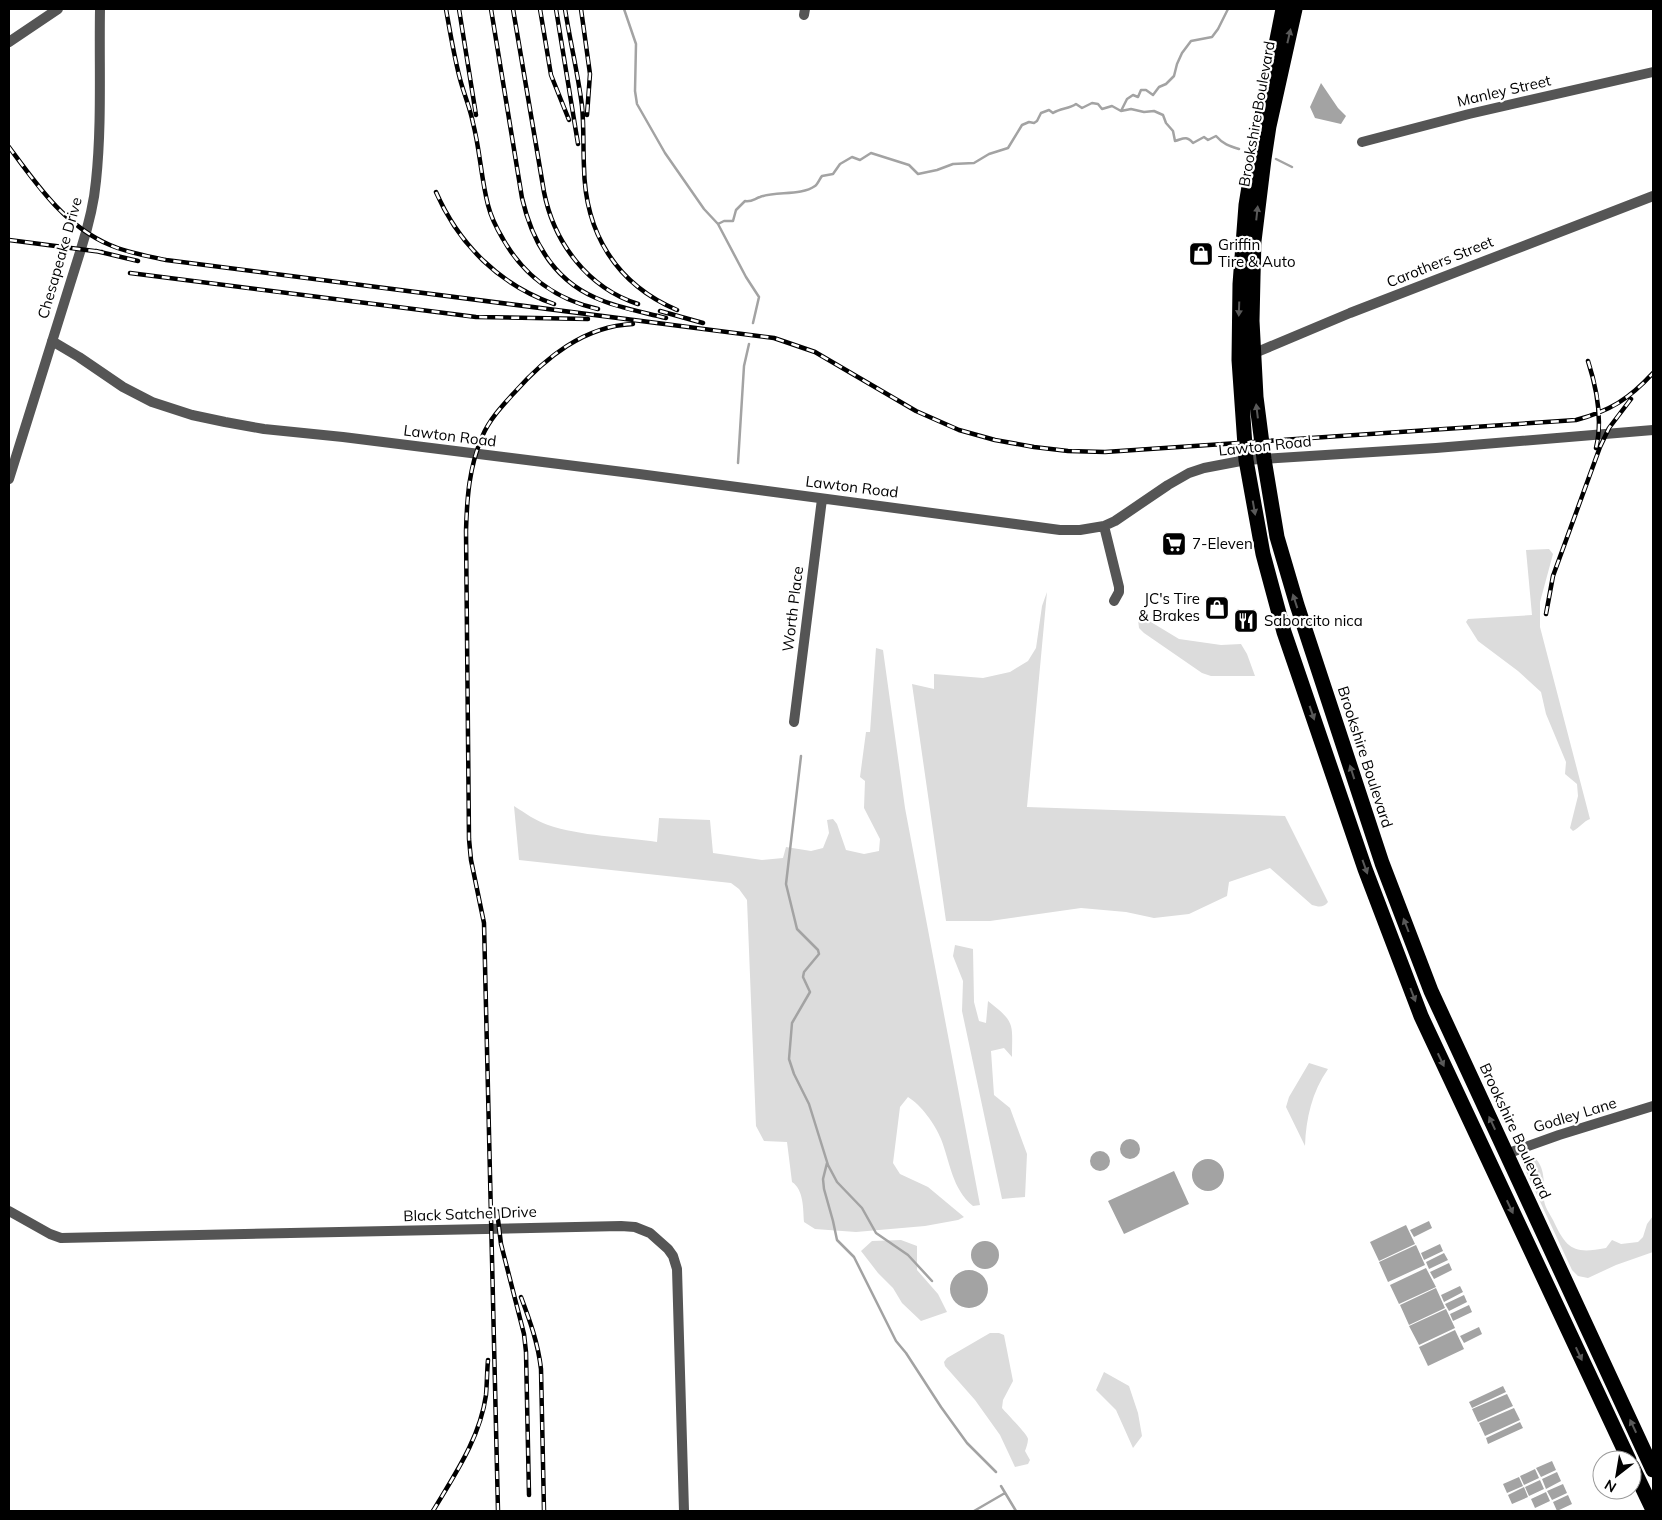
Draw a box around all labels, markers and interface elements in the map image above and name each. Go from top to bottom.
one-way arrow [1285,29,1293,44]
street label: Brookshire Boulevard [1234,40,1279,188]
street label: Manley Street [1455,70,1553,111]
street label: Chesapeake Drive [33,195,86,321]
one-way arrow [1253,205,1261,221]
street label: Carothers Street [1384,232,1496,292]
place label: Griffin Tire & Auto [1218,235,1295,271]
shop icon: Griffin Tire & Auto [1188,241,1214,267]
one-way arrow [1235,301,1243,317]
one-way arrow [1253,402,1261,418]
street label: Lawton Road [403,420,498,451]
street label: Lawton Road [1217,431,1312,460]
street label: Lawton Road [805,471,900,502]
one-way arrow [1251,501,1259,517]
supermarket icon: 7-Eleven [1161,531,1187,557]
place label: 7-Eleven [1192,534,1253,553]
street label: Worth Place [778,565,807,653]
place label: JC's Tire & Brakes [1138,589,1200,625]
one-way arrow [1291,593,1299,608]
shop icon: JC's Tire & Brakes [1204,595,1230,621]
restaurant icon: Saborcito nica [1233,608,1259,634]
place label: Saborcito nica [1264,611,1363,630]
street label: Brookshire Boulevard [1334,684,1397,830]
one-way arrow [1309,706,1316,721]
one-way arrow [1348,764,1356,779]
one-way arrow [1361,860,1369,875]
one-way arrow [1402,917,1410,932]
one-way arrow [1409,988,1417,1003]
one-way arrow [1438,1053,1446,1067]
street label: Brookshire Boulevard [1476,1060,1555,1202]
street label: Godley Lane [1531,1093,1619,1136]
one-way arrow [1487,1116,1495,1130]
one-way arrow [1507,1200,1515,1214]
street label: Black Satchel Drive [403,1202,537,1225]
one-way arrow [1576,1347,1584,1361]
one-way arrow [1628,1419,1636,1433]
north arrow [1592,1450,1642,1500]
text: N [1601,1476,1619,1497]

